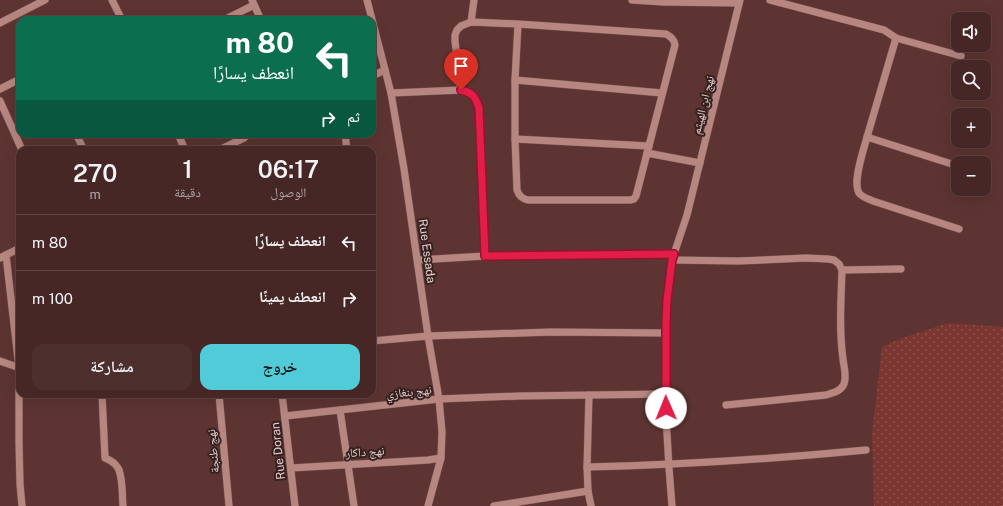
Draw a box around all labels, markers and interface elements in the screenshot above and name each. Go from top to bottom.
map controls [951,12,991,196]
button: sound [951,12,991,52]
text: 80 m [226,26,294,59]
icon: left [308,32,360,84]
pin [444,49,478,90]
icon: arrive [450,55,472,77]
button: search [951,60,991,100]
text: انعطف يسارًا [213,62,294,83]
street label: نهج ابن الهيثم [689,74,718,136]
icon: right [317,108,339,130]
text: ثم [347,108,360,125]
button: + [951,108,991,148]
text: 1 [183,155,193,183]
text: 06:17 [258,155,319,183]
button: − [951,156,991,196]
text: 270 [73,159,117,187]
text: دقيقة [174,185,201,200]
text: الوصول [270,185,306,200]
text: m [90,187,101,202]
street label: Rue Essada [416,218,438,284]
text: انعطف يسارًا [255,232,326,249]
icon: left [338,232,360,254]
text: 80 m [32,234,67,251]
text: انعطف يمينًا [259,288,326,305]
icon: right [338,288,360,310]
text: 100 m [32,290,73,307]
button: مشاركة [32,344,192,390]
button: خروج [200,344,360,390]
street label: نهج بنغازي [386,383,433,404]
position arrow [645,387,687,429]
street label: Rue Doran [268,421,288,480]
street label: نهج طنجة [204,429,222,473]
street label: نهج داكار [344,444,385,460]

